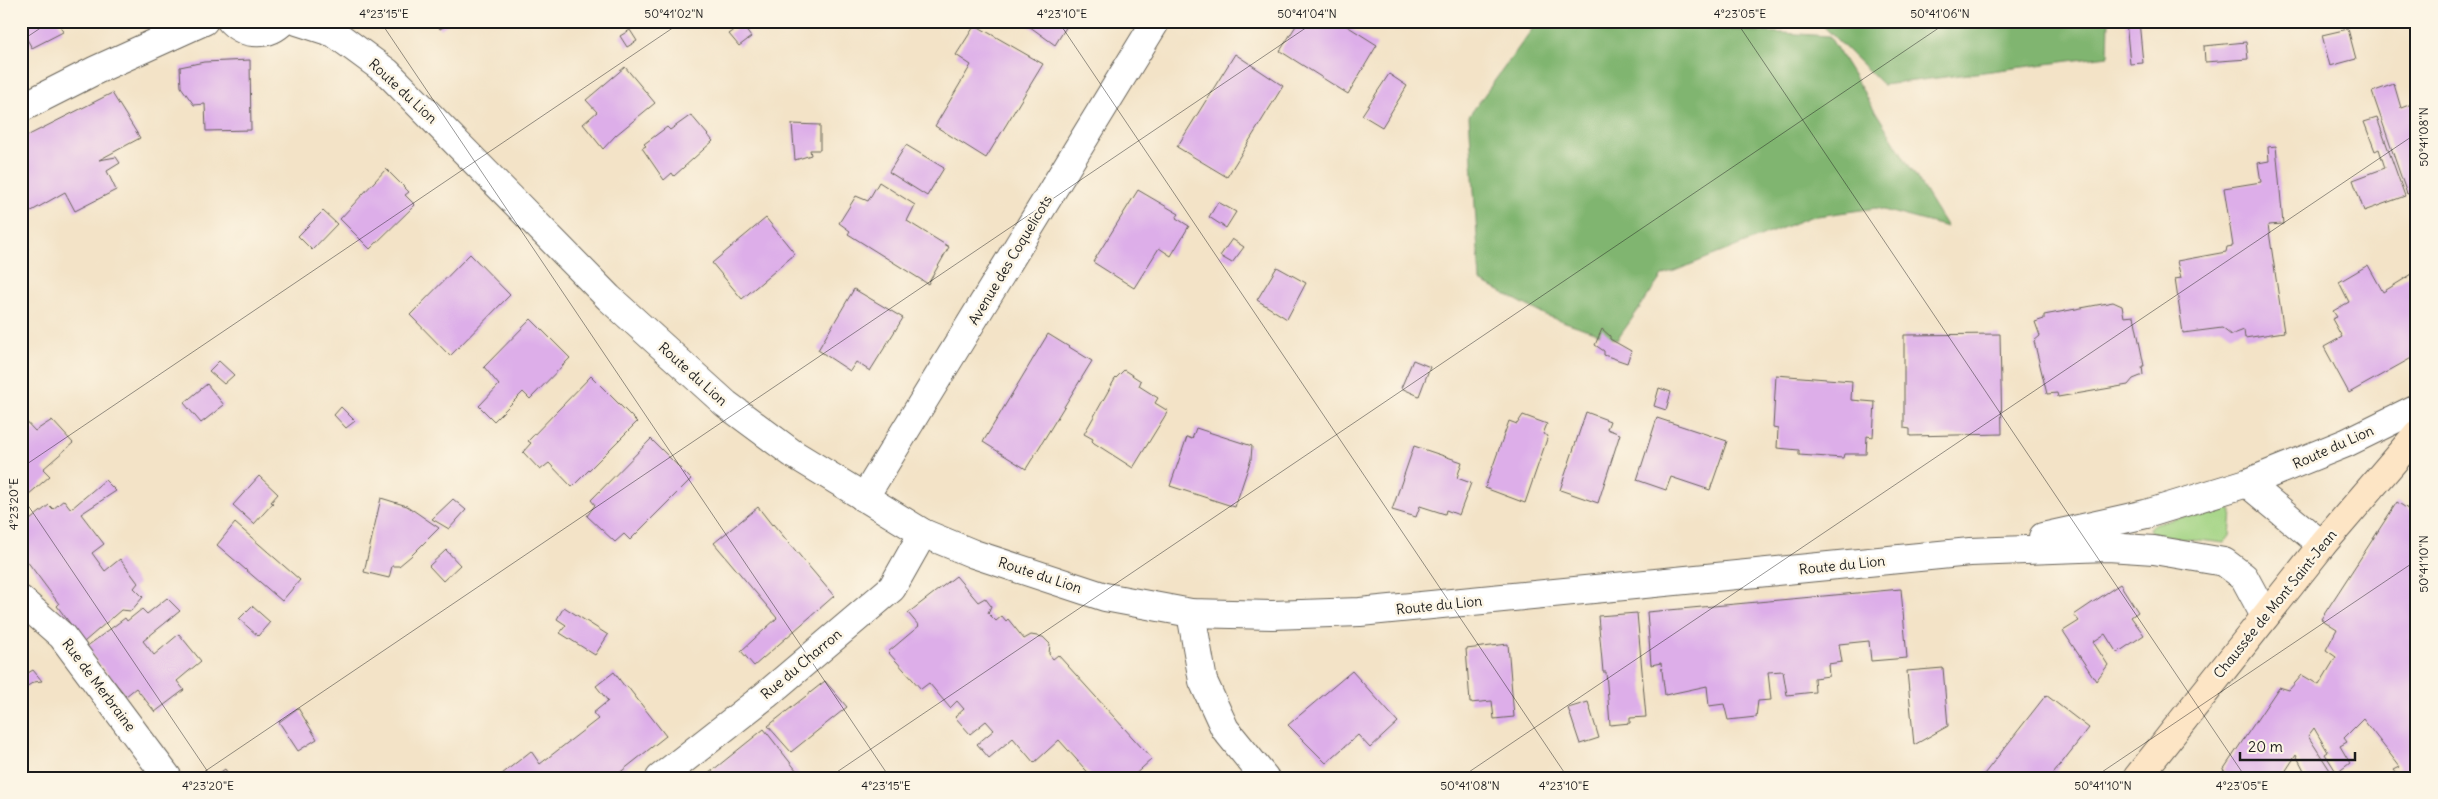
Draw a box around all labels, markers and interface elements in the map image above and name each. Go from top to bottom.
text: 4°23'15"E [359,6,409,21]
text: 50°41'02"N [644,6,704,21]
text: 4°23'10"E [1037,6,1087,21]
text: 50°41'04"N [1277,6,1337,21]
text: 4°23'05"E [1714,6,1766,21]
text: 50°41'06"N [1910,6,1970,21]
street label: Route du Lion [365,55,441,127]
text: 50°41'08"N [2416,107,2431,167]
street label: Avenue des Coquelicots [964,192,1056,328]
street label: Route du Lion [655,338,731,410]
street label: Route du Lion [2290,421,2376,473]
text: 4°23'20"E [6,478,21,530]
street label: Chaussée de Mont Saint-Jean [2209,526,2341,682]
text: 50°41'10"N [2416,535,2431,593]
street label: Route du Lion [1798,552,1886,578]
street label: Route du Lion [996,553,1084,597]
street label: Route du Lion [1395,592,1483,618]
street label: Rue du Charron [757,625,845,703]
street label: Rue de Merbraine [58,635,140,735]
scale bar [2240,729,2356,761]
text: 20 m [2248,737,2283,756]
text: 4°23'20"E [182,778,234,793]
text: 4°23'15"E [861,778,911,793]
text: 50°41'08"N [1440,778,1500,793]
text: 4°23'10"E [1539,778,1589,793]
text: 50°41'10"N [2074,778,2132,793]
text: 4°23'05"E [2216,778,2268,793]

